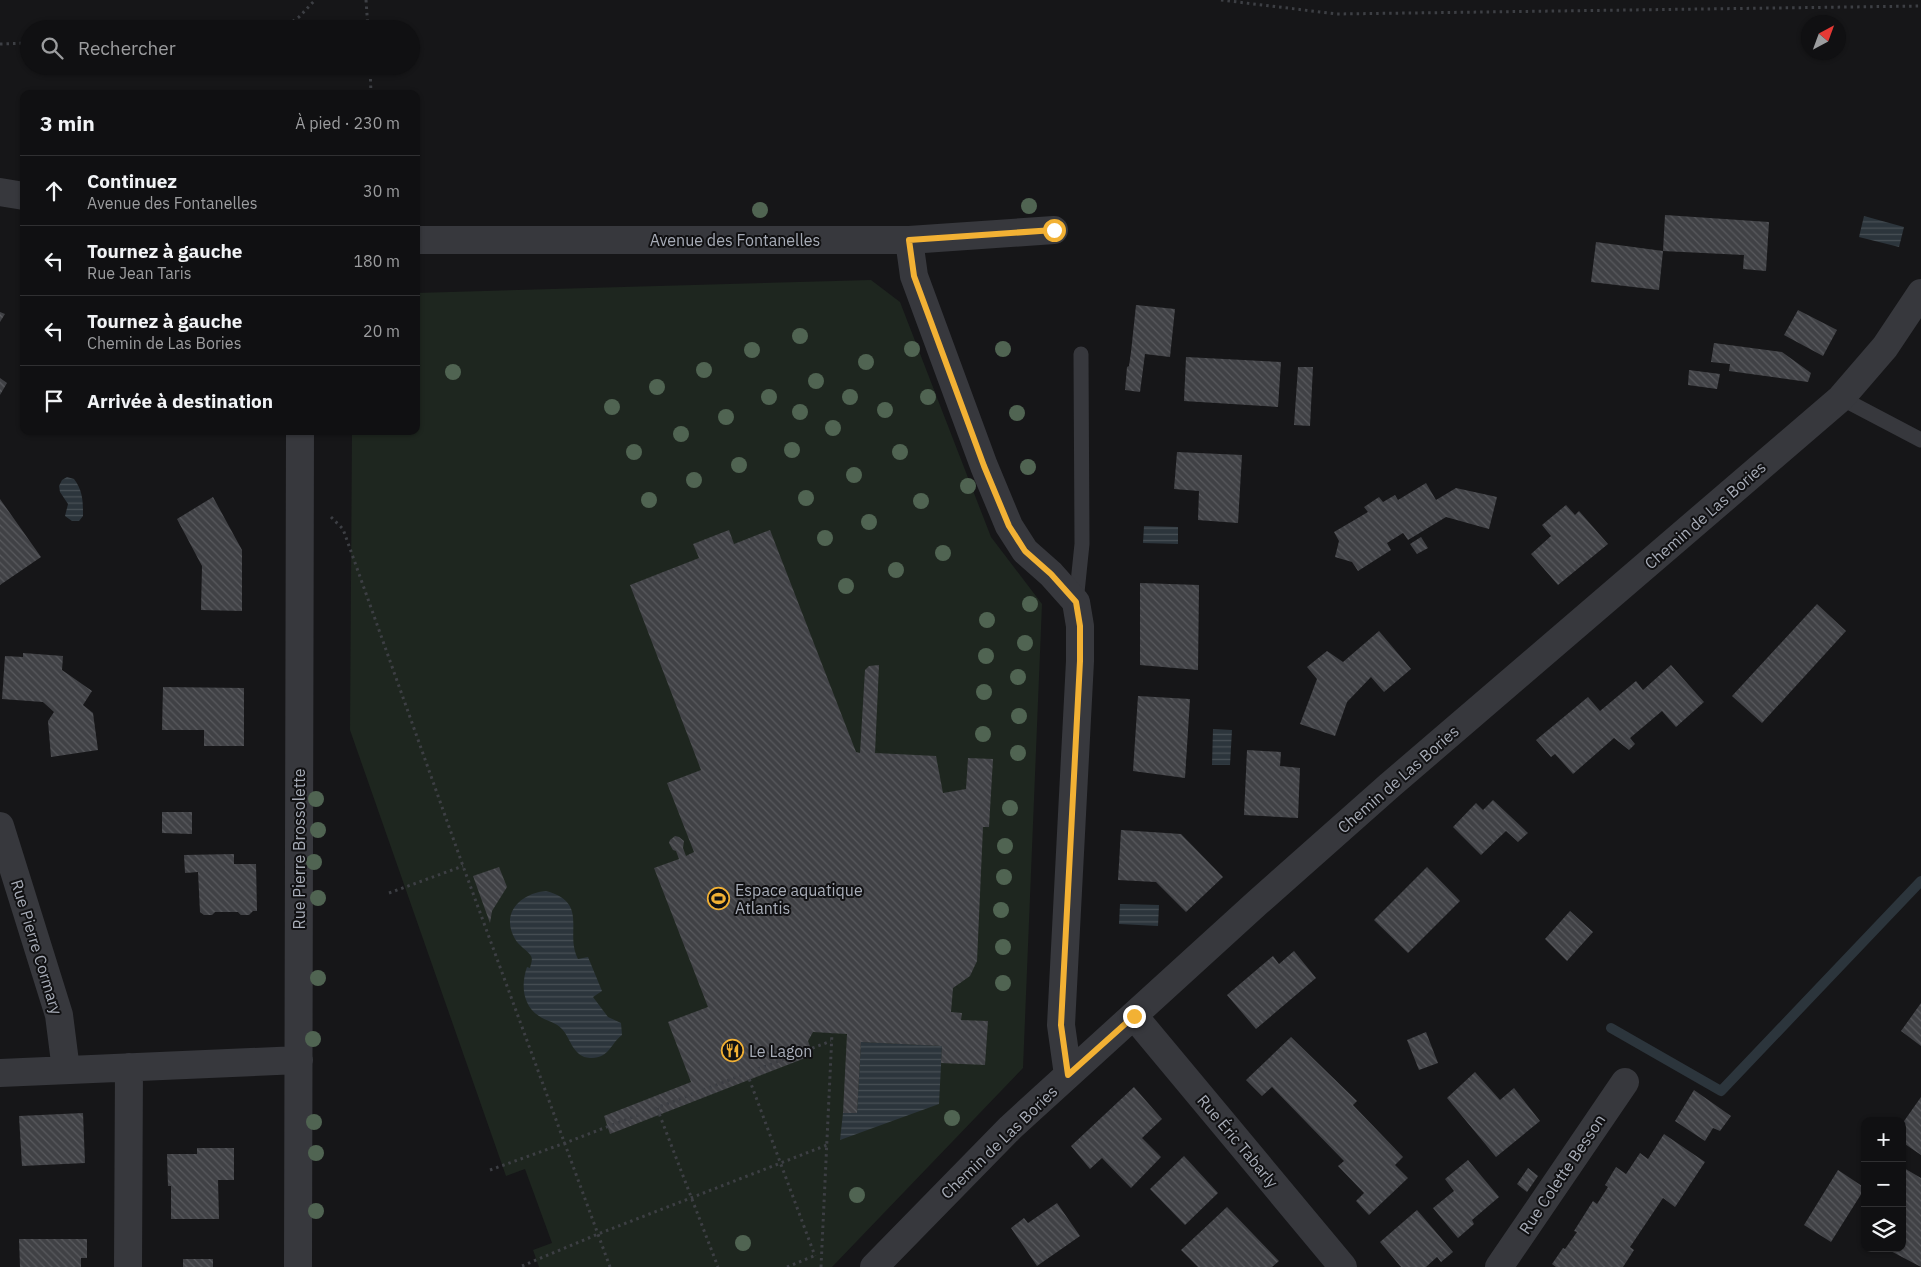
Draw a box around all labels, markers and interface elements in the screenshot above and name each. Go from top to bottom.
north arrow [1801,15,1846,60]
search box [20,20,420,75]
icon: search [38,34,66,62]
text: Rechercher [78,36,176,60]
text: 3 min [40,109,95,137]
text: À pied · 230 m [295,113,400,133]
text: Continuez [87,169,177,193]
icon: ahead [40,177,68,205]
text: 30 m [363,181,400,201]
text: Avenue des Fontanelles [87,193,258,213]
route start [1043,219,1066,242]
street label: Avenue des Fontanelles [650,230,820,250]
text: Tournez à gauche [87,239,243,263]
icon: left [40,247,68,275]
text: 180 m [353,251,400,271]
text: Rue Jean Taris [87,263,191,283]
text: Tournez à gauche [87,309,243,333]
icon: left [40,317,68,345]
text: 20 m [363,321,400,341]
text: Chemin de Las Bories [87,333,241,353]
icon: arrive [40,387,68,415]
text: Arrivée à destination [87,389,273,413]
street label: Chemin de Las Bories [1640,457,1770,573]
street label: Chemin de Las Bories [1333,721,1463,837]
street label: Rue Pierre Brossolette [289,768,309,930]
street label: Rue Pierre Cormary [7,877,67,1017]
place label: Espace aquatique Atlantis [735,880,863,918]
sports icon: Espace aquatique Atlantis [707,887,731,911]
route end [1123,1005,1146,1028]
restaurant icon: Le Lagon [721,1039,745,1063]
place label: Le Lagon [749,1041,812,1061]
street label: Chemin de Las Bories [937,1081,1061,1203]
street label: Rue Éric Tabarly [1193,1090,1284,1192]
street label: Rue Colette Besson [1514,1110,1610,1238]
map controls [1861,1117,1906,1252]
button: + [1861,1117,1906,1162]
button: − [1861,1162,1906,1207]
button: layers [1861,1207,1906,1252]

